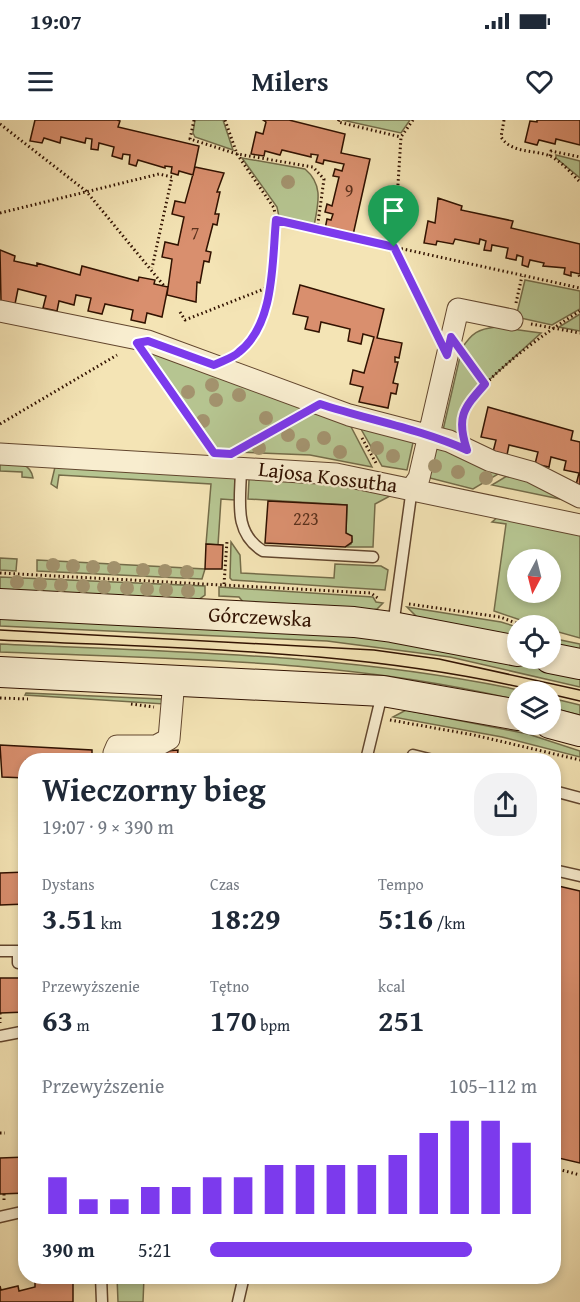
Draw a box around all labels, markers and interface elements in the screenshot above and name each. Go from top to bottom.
text: 19:07 [30,5,82,37]
text: Milers [251,61,329,101]
icon: menu [24,65,57,98]
icon: heart [523,65,556,98]
house number: 9 [345,177,353,204]
pin [368,185,419,247]
icon: arrive [377,194,410,227]
house number: 7 [191,219,199,246]
street label: Lajosa Kossutha [257,453,399,500]
house number: 223 [293,505,319,532]
north arrow [507,549,561,603]
map controls [507,549,561,735]
street label: Górczewska [207,598,313,635]
button: locate [507,615,561,669]
button: layers [507,681,561,735]
text: Wieczorny bieg [42,765,266,813]
button: share [474,773,537,836]
text: 19:07 · 9 × 390 m [42,812,174,841]
text: Dystans [42,872,95,896]
text: Czas [210,872,240,896]
text: Tempo [378,872,424,896]
text: 3.51 [42,896,97,940]
text: 18:29 [210,896,281,940]
text: 5:16 [378,896,433,940]
text: km [97,911,122,935]
text: /km [433,911,465,935]
text: Przewyższenie [42,974,140,998]
text: Tętno [210,974,249,998]
text: kcal [378,974,405,998]
text: 63 [42,998,73,1042]
text: 170 [210,998,257,1042]
text: 251 [378,998,425,1042]
text: m [73,1013,90,1037]
text: bpm [257,1013,290,1037]
text: Przewyższenie [42,1071,164,1100]
text: 105–112 m [449,1071,537,1100]
text: 390 m [42,1235,95,1264]
text: 5:21 [138,1235,172,1264]

